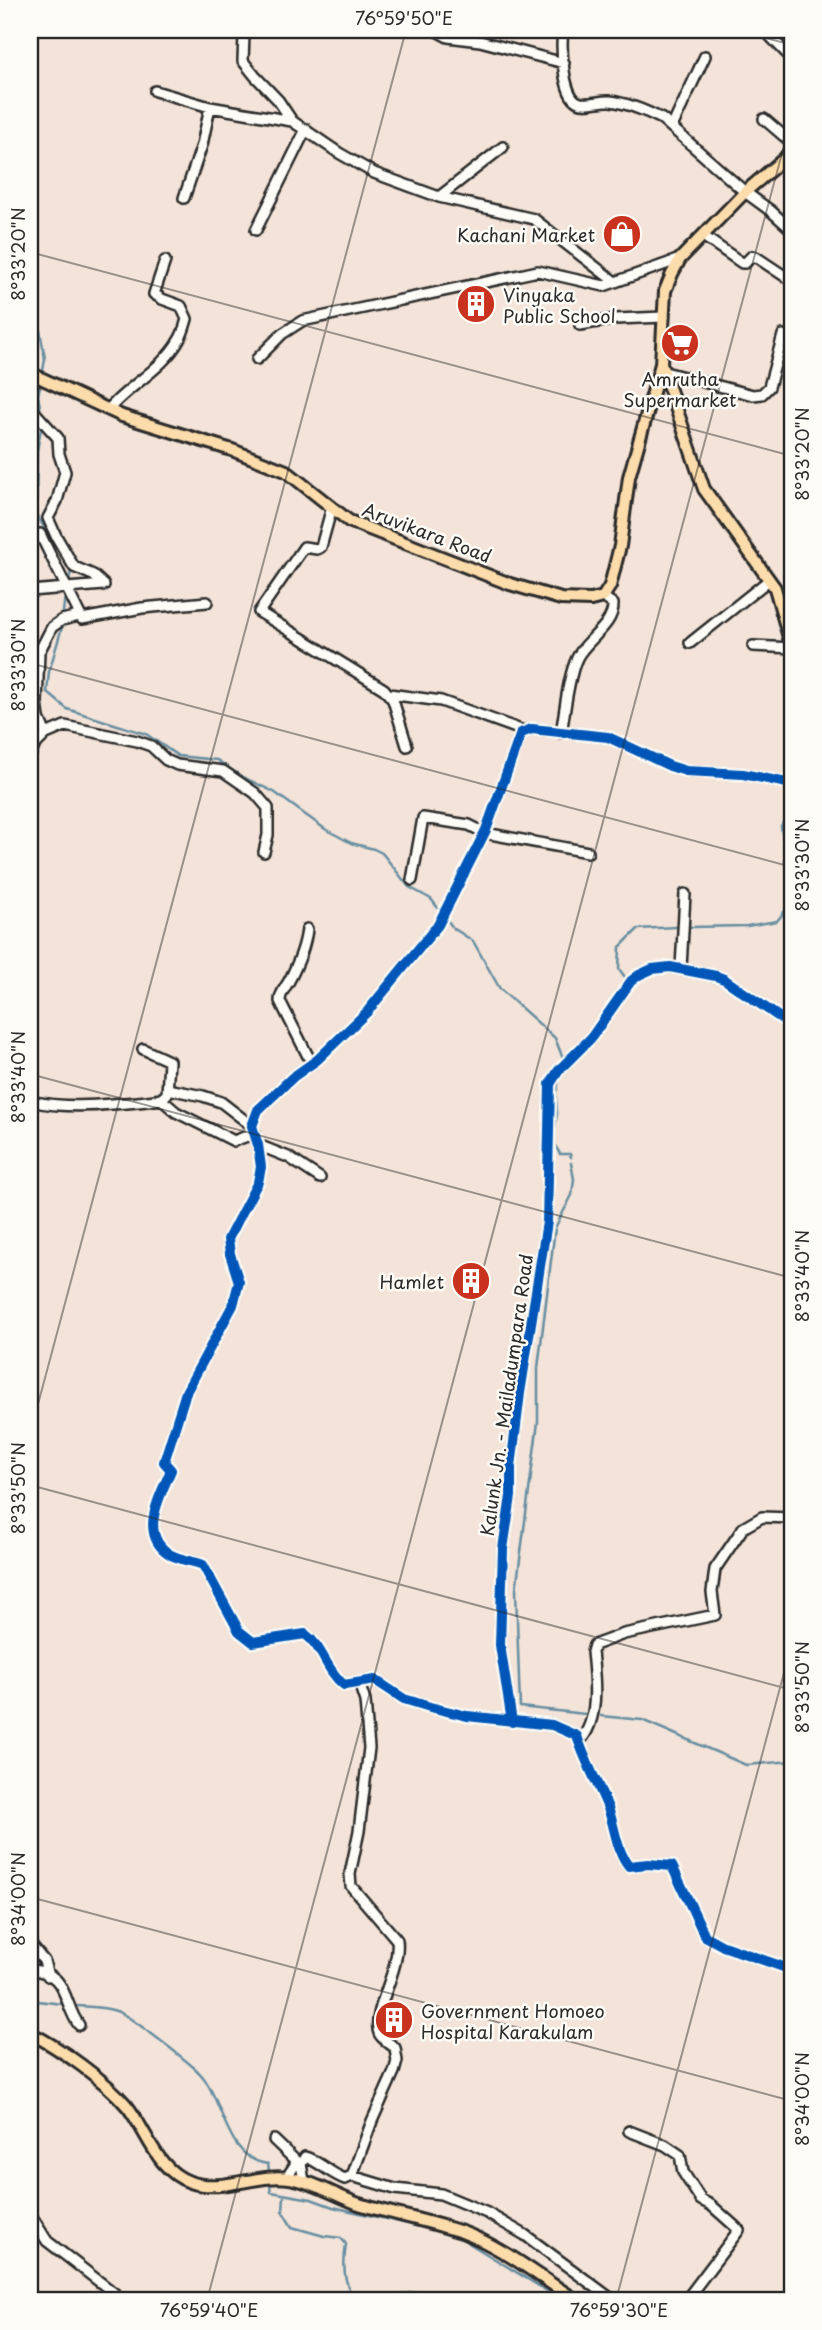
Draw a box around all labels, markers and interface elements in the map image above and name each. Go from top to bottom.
text: 76°59'50"E [355,4,453,31]
text: 8°33'20"N [4,207,31,301]
shop icon: Kachani Market [601,213,643,255]
place label: Kachani Market [457,221,595,248]
place label: Vinyaka Public School [503,281,616,329]
building icon: Vinyaka Public School [455,283,497,325]
supermarket icon: Amrutha Supermarket [659,322,701,364]
place label: Amrutha Supermarket [624,365,736,413]
text: 8°33'20"N [788,407,815,501]
street label: Aruvikara Road [359,495,495,569]
text: 8°33'30"N [4,619,31,711]
text: 8°33'30"N [788,819,815,911]
text: 8°33'40"N [4,1031,31,1123]
text: 8°33'40"N [788,1230,815,1322]
street label: Kalunk Jn. - Mailadumpara Road [473,1252,539,1538]
building icon: Hamlet [450,1260,492,1302]
place label: Hamlet [380,1268,444,1295]
text: 8°33'50"N [4,1442,31,1534]
text: 8°33'50"N [788,1641,815,1733]
text: 8°34'00"N [4,1852,31,1946]
place label: Government Homoeo Hospital Karakulam [421,1997,605,2045]
building icon: Government Homoeo Hospital Karakulam [373,1999,415,2041]
text: 8°34'00"N [788,2052,815,2146]
text: 76°59'40"E [160,2296,258,2323]
text: 76°59'30"E [570,2296,668,2323]

